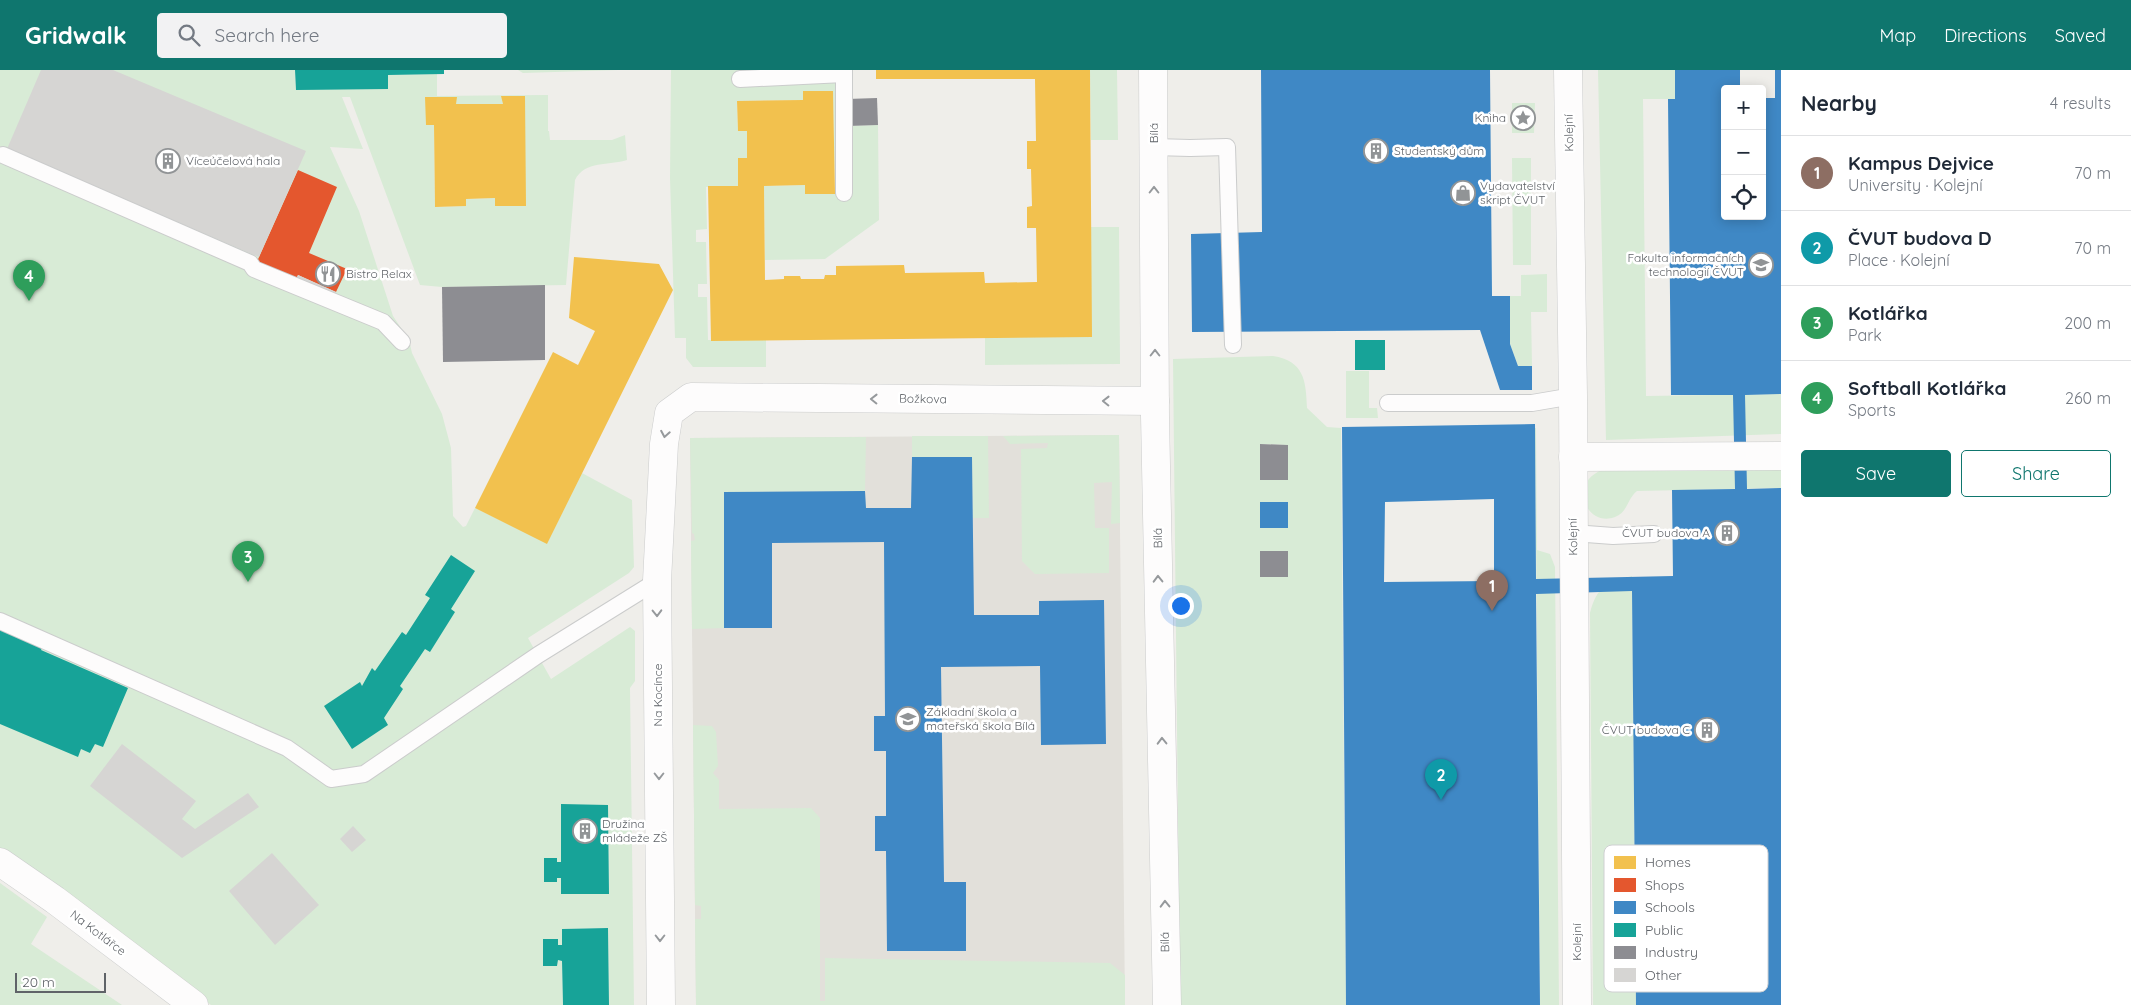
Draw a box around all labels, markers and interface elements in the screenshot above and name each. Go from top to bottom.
search box [157,13,507,58]
text: Gridwalk [25,20,127,50]
icon: search [175,21,203,49]
text: Search here [215,23,319,47]
text: Map [1879,24,1916,47]
text: Directions [1944,24,2027,47]
text: Saved [2055,24,2106,47]
map controls [1721,85,1766,220]
button: + [1721,85,1766,130]
text: Nearby [1801,90,1877,116]
text: 4 results [2050,93,2111,113]
place icon: Kniha [1510,105,1536,131]
place label: Kniha [1474,110,1506,125]
street label: Kolejní [1561,114,1576,152]
street label: Bílá [1146,123,1161,143]
button: − [1721,130,1766,175]
building icon: Studentský dům [1363,138,1389,164]
place label: Studentský dům [1394,143,1484,158]
building icon: Víceúčelová hala [155,148,181,174]
text: Kampus Dejvice [1848,151,1994,175]
place label: Víceúčelová hala [186,153,280,168]
text: 1 [1814,163,1820,183]
text: 70 m [2074,163,2111,183]
button: locate [1721,175,1766,220]
text: University · Kolejní [1848,175,1983,195]
place label: Vydavatelství skript ČVUT [1480,178,1555,207]
shop icon: Vydavatelství skript ČVUT [1450,180,1476,206]
one-way arrow [1149,186,1159,194]
text: ČVUT budova D [1848,226,1992,250]
text: 2 [1812,238,1822,258]
text: 70 m [2074,238,2111,258]
place label: Fakulta informačních technologií ČVUT [1627,250,1744,279]
text: Place · Kolejní [1848,250,1950,270]
school or university icon: Fakulta informačních technologií ČVUT [1748,252,1774,278]
pin: 4 [13,260,45,301]
restaurant icon: Bistro Relax [315,261,341,287]
place label: Bistro Relax [346,266,412,281]
text: Kotlářka [1848,301,1928,325]
text: 3 [1813,313,1821,333]
text: 200 m [2064,313,2111,333]
text: Park [1848,325,1882,345]
one-way arrow [1150,348,1160,356]
text: Softball Kotlářka [1848,376,2006,400]
text: 4 [1812,388,1822,408]
text: 260 m [2065,388,2111,408]
street label: Božkova [899,391,947,406]
one-way arrow [870,394,878,404]
one-way arrow [1102,396,1110,406]
text: Sports [1848,400,1896,420]
one-way arrow [661,429,671,438]
button: Save [1801,450,1951,497]
button: Share [1961,450,2111,497]
street label: Kolejní [1565,518,1580,556]
building icon: ČVUT budova A [1714,520,1740,546]
place label: ČVUT budova A [1622,525,1710,540]
street label: Bílá [1150,528,1165,548]
pin: 3 [232,541,264,582]
pin: 1 [1476,570,1508,611]
one-way arrow [1153,575,1164,583]
your location [1168,593,1194,619]
one-way arrow [652,610,663,618]
street label: Na Kocínce [650,663,665,727]
place label: Základní škola a mateřská škola Bílá [926,704,1035,733]
school or university icon: Základní škola a mateřská škola Bílá [895,706,921,732]
building icon: ČVUT budova C [1694,717,1720,743]
place label: ČVUT budova C [1602,722,1690,737]
one-way arrow [1156,737,1167,745]
pin: 2 [1425,759,1457,800]
one-way arrow [654,772,664,780]
place label: Družina mládeže ZŠ [602,816,668,845]
building icon: Družina mládeže ZŠ [572,818,598,844]
legend [1604,845,1768,992]
text: Homes [1645,853,1691,871]
text: Shops [1645,876,1684,894]
text: Schools [1645,898,1695,916]
one-way arrow [1159,900,1170,908]
street label: Na Kotlářce [67,907,129,959]
text: Public [1645,921,1683,939]
street label: Kolejní [1569,923,1584,961]
street label: Bílá [1157,932,1172,952]
one-way arrow [655,935,665,943]
text: Industry [1645,943,1698,961]
text: Other [1645,966,1682,984]
scale bar [15,970,106,993]
text: 20 m [22,973,55,991]

